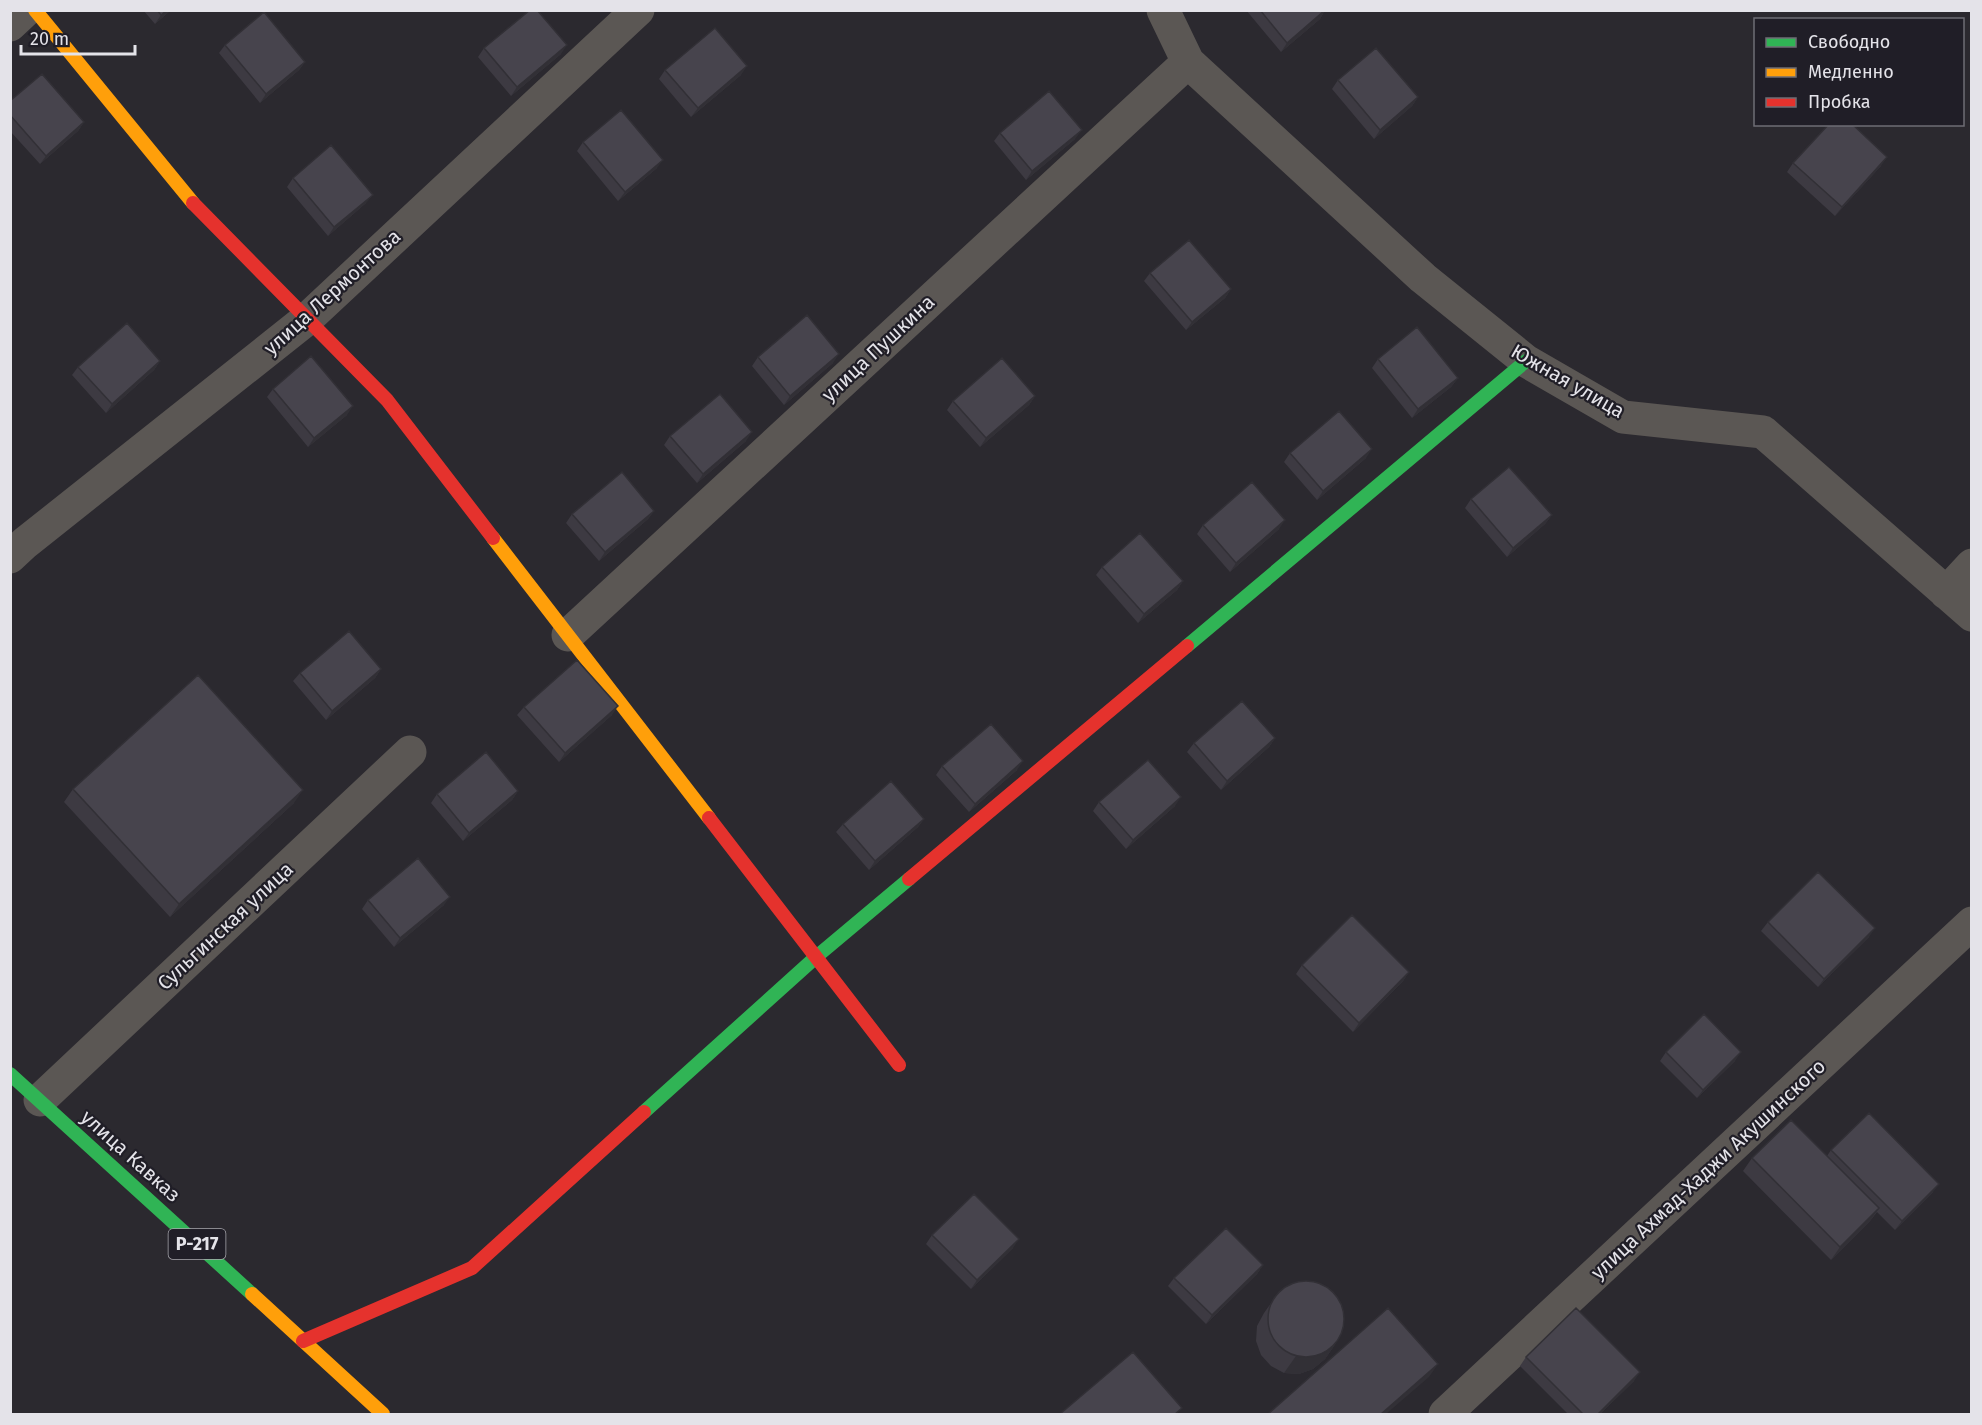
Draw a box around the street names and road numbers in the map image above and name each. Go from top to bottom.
street label: улица Лермонтова [259,224,405,360]
street label: улица Пушкина [817,290,939,406]
street label: Южная улица [1507,339,1629,423]
street label: Сульгинская улица [152,857,298,995]
street label: улица Ахмад-Хаджи Акушинского [1586,1054,1830,1284]
street label: улица Кавказ [76,1105,186,1207]
road number: Р-217 [168,1229,226,1259]

